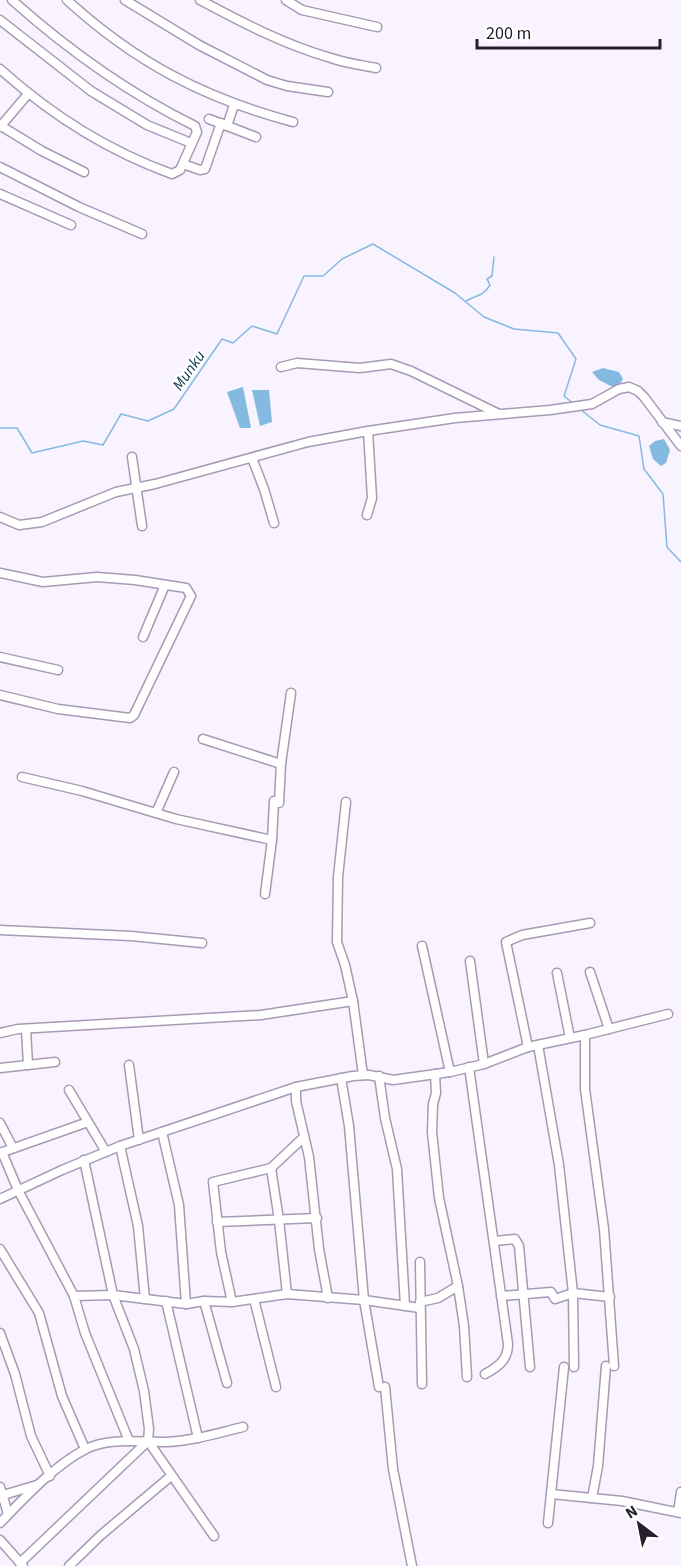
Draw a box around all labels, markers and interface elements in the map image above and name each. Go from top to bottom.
scale bar [477,12,660,50]
text: 200 m [486,21,531,46]
water label: Munku [167,346,210,395]
north arrow [609,1494,669,1554]
text: N [621,1500,642,1524]

